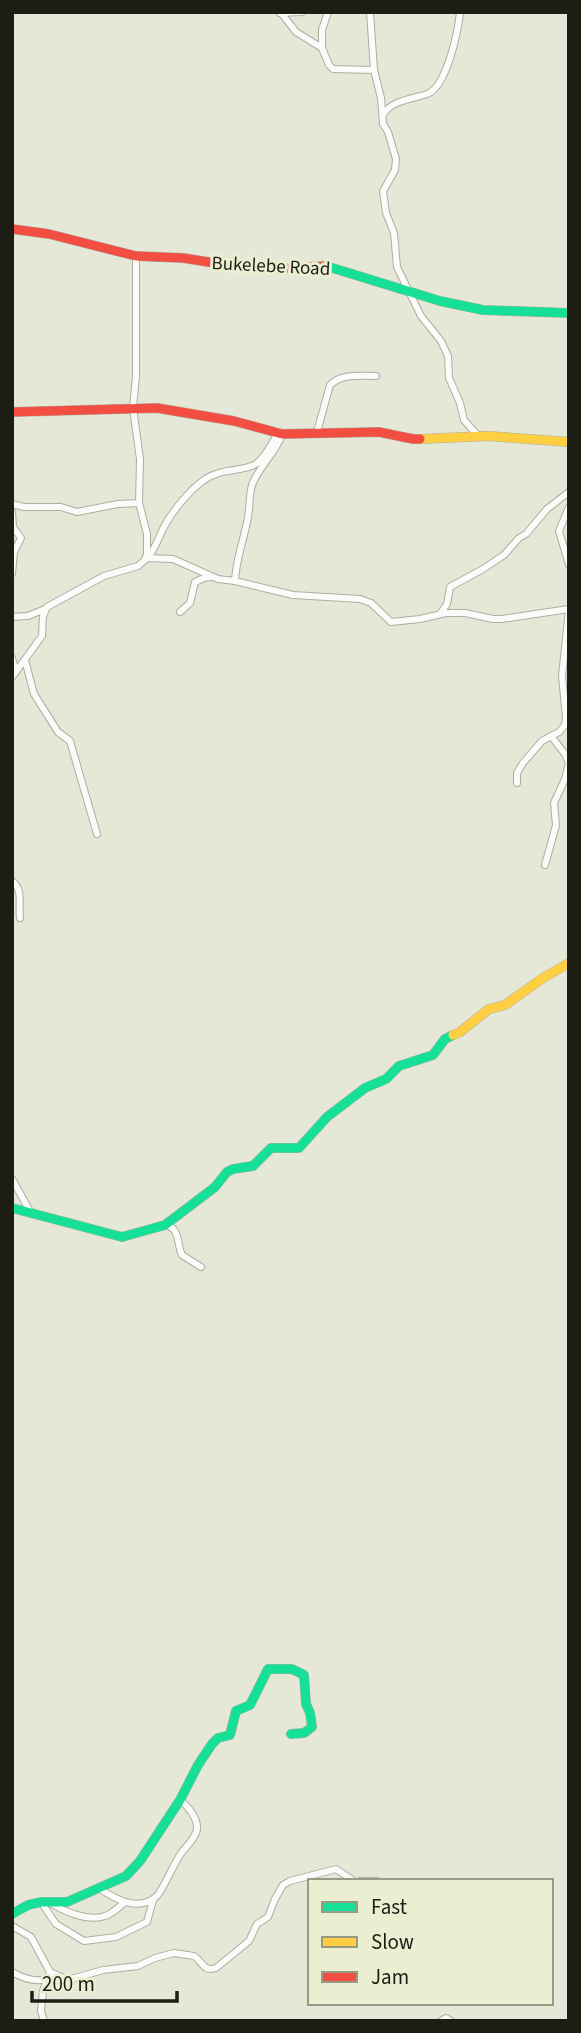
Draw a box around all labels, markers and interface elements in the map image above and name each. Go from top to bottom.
street label: Bukelebe Road [211,250,331,283]
legend [308,1879,553,2005]
text: Fast [371,1892,407,1922]
text: Slow [371,1927,414,1957]
scale bar [32,1960,177,2004]
text: Jam [371,1962,409,1992]
text: 200 m [42,1969,95,1999]

